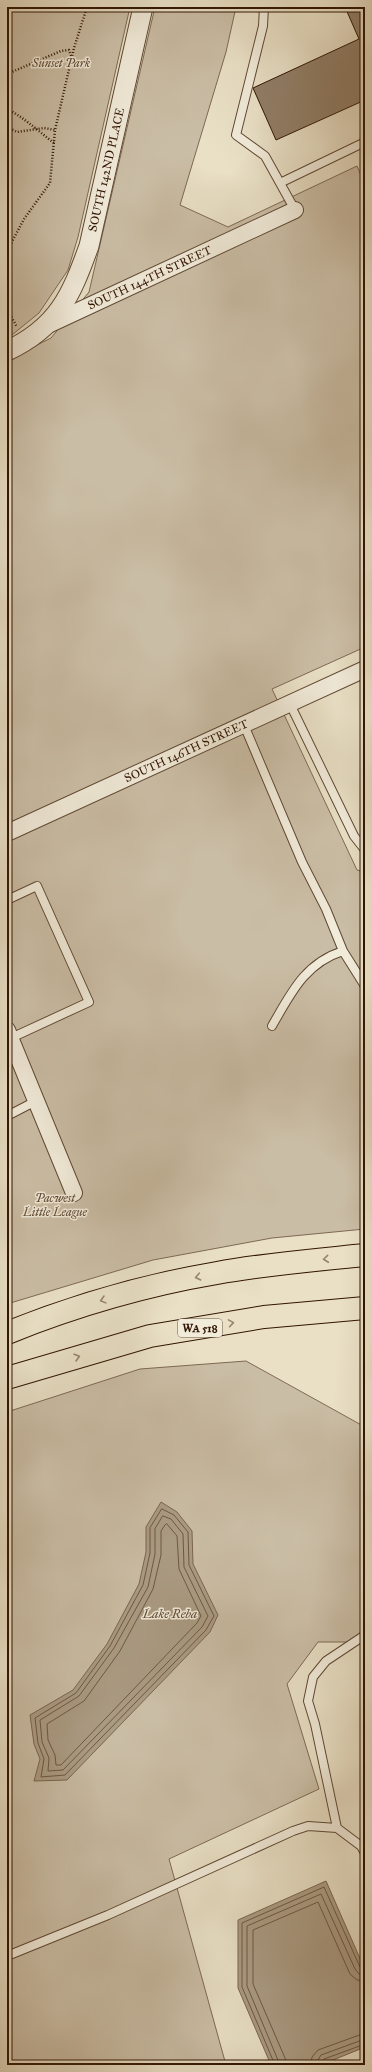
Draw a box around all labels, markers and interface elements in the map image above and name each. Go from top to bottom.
park label: Sunset Park [31,56,91,70]
street label: SOUTH 142ND PLACE [85,106,127,233]
street label: SOUTH 144TH STREET [85,243,214,313]
street label: SOUTH 146TH STREET [122,717,250,785]
park label: Pacwest Little League [22,1191,88,1219]
one-way arrow [323,1254,329,1263]
one-way arrow [194,1272,201,1280]
one-way arrow [100,1295,107,1304]
road number: WA 518 [178,1319,222,1337]
one-way arrow [228,1319,234,1328]
one-way arrow [73,1353,80,1362]
water label: Lake Reba [142,1606,197,1622]

